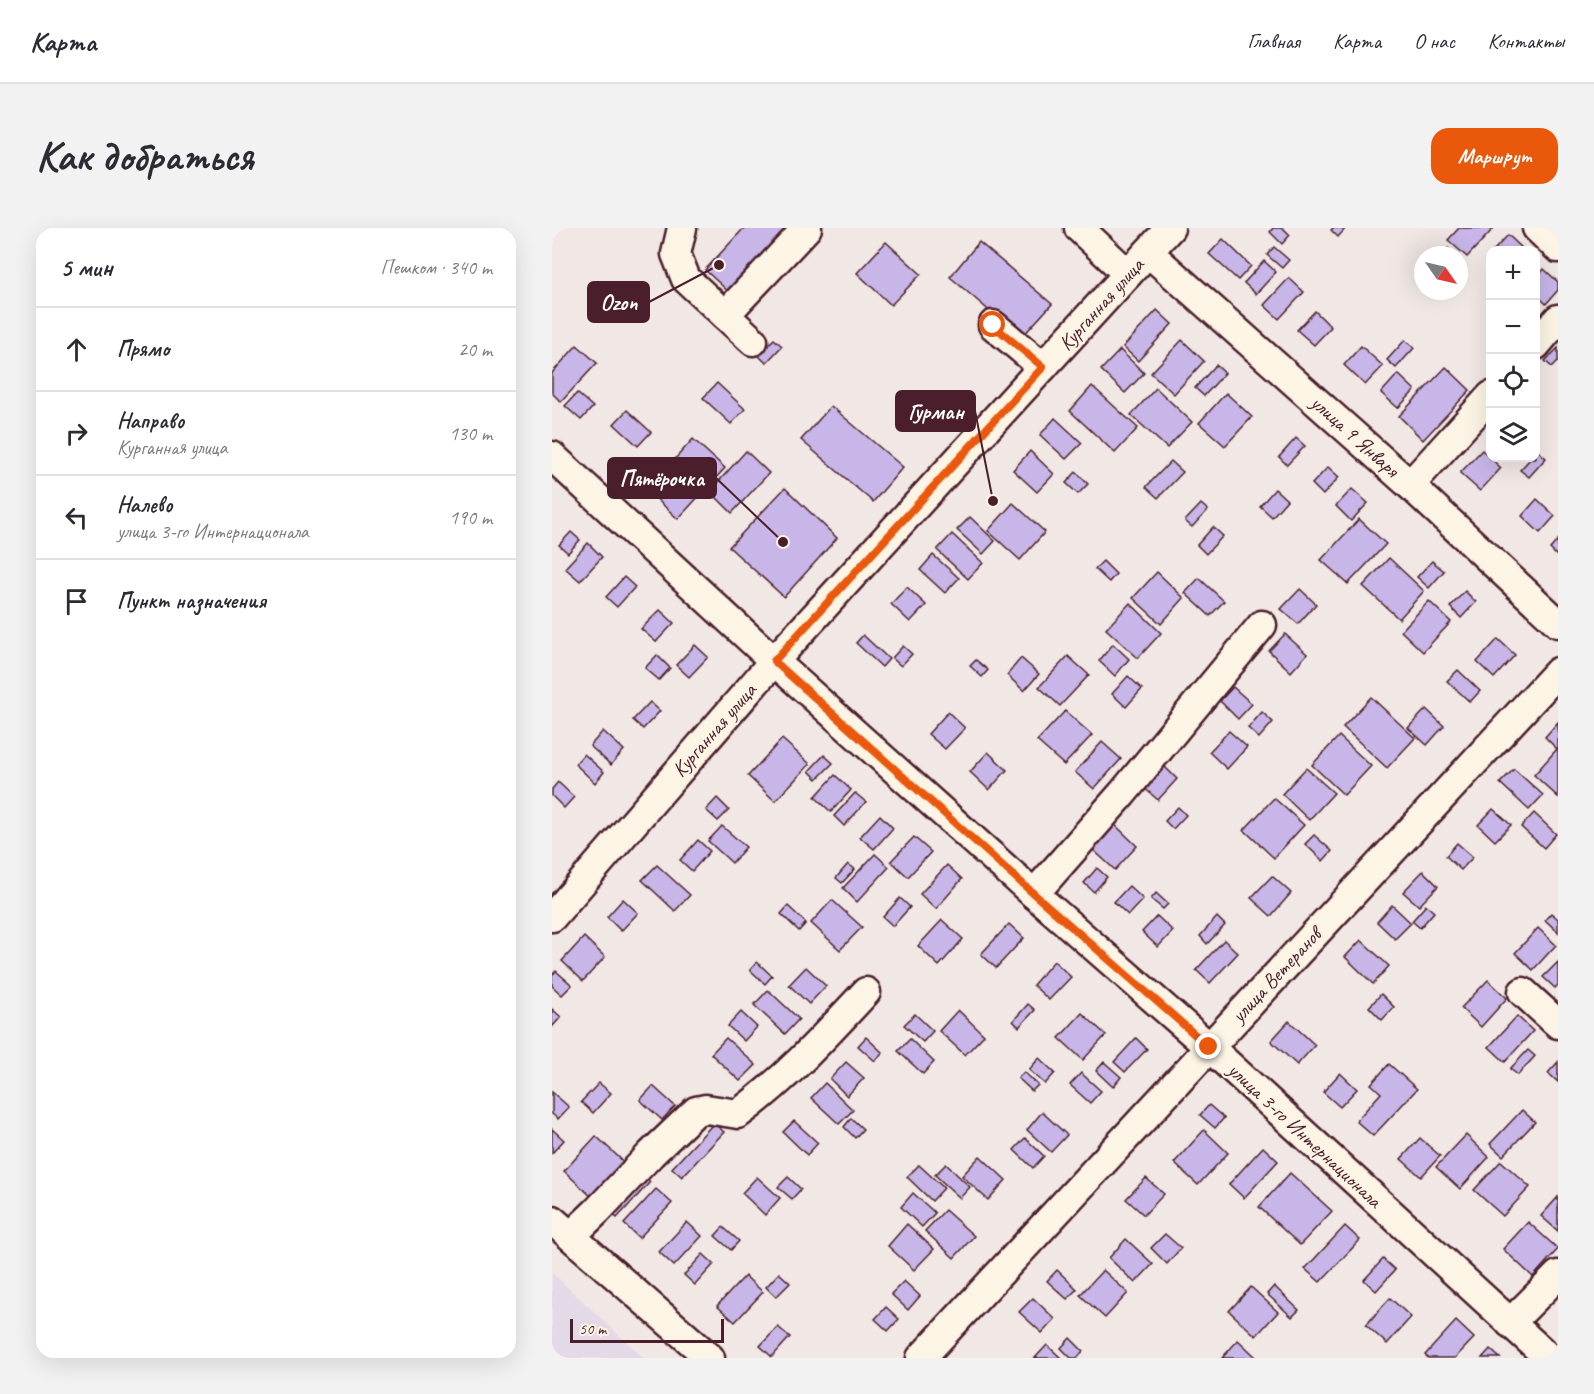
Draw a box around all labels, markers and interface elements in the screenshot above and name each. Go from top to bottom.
text: Карта [30,24,97,59]
text: Главная [1247,28,1300,54]
text: Карта [1333,28,1381,54]
text: О нас [1414,28,1455,54]
text: Контакты [1488,28,1564,54]
button: Маршрут [1431,128,1558,184]
text: Как добраться [36,130,253,183]
north arrow [1414,246,1468,300]
map controls [1486,246,1540,462]
button: + [1486,246,1540,300]
text: 5 мин [60,251,112,284]
street label: Курганная улица [1053,251,1151,356]
text: Пешком · 340 m [380,255,492,280]
callout: Ozon [588,282,649,322]
text: Ozon [601,289,638,317]
button: − [1486,300,1540,354]
route start [979,311,1005,337]
icon: ahead [60,333,93,366]
text: Прямо [117,335,169,363]
text: 20 m [458,337,492,362]
button: locate [1486,354,1540,408]
street label: улица 9 Января [1304,388,1406,483]
callout: Гурман [896,391,975,431]
text: Гурман [908,398,966,426]
text: Направо [117,407,184,435]
button: layers [1486,408,1540,462]
icon: right [60,417,93,450]
text: 130 m [449,421,492,446]
text: Курганная улица [117,435,227,460]
callout: Пятёрочка [608,458,716,498]
text: Пятёрочка [620,465,705,493]
text: Налево [117,491,173,519]
icon: left [60,501,93,534]
text: 190 m [449,505,492,530]
text: улица 3-го Интернационала [117,519,309,544]
icon: arrive [60,585,93,618]
text: Пункт назначения [117,587,266,615]
street label: Курганная улица [666,676,763,782]
street label: улица Ветеранов [1224,919,1330,1029]
route end [1195,1033,1221,1059]
street label: улица 3-го Интернационала [1221,1056,1389,1214]
scale bar [570,1316,724,1344]
text: 50 m [579,1319,606,1339]

